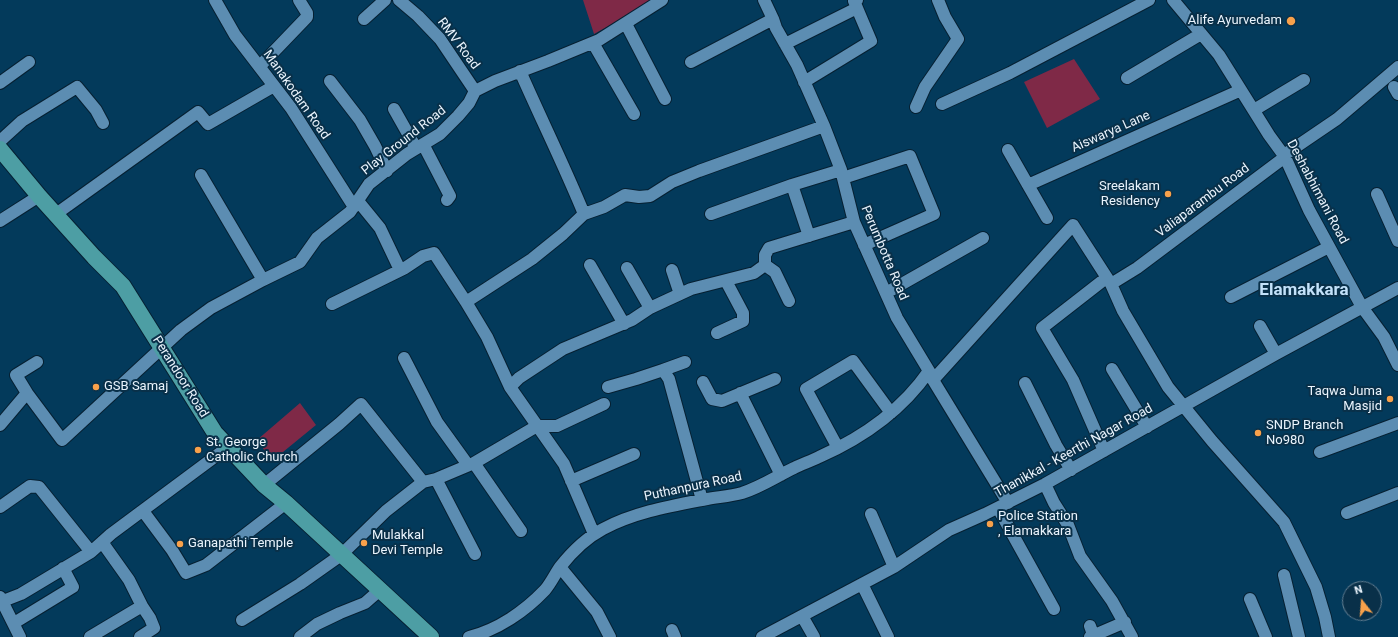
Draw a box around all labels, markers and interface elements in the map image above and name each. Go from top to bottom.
place label: Alife Ayurvedam [1188,13,1282,29]
street label: RMV Road [434,15,482,73]
marker: Alife Ayurvedam [1285,15,1297,27]
street label: Manakodam Road [259,47,333,143]
street label: Play Ground Road [359,103,449,179]
street label: Aiswarya Lane [1069,108,1153,156]
street label: Deshabhimani Road [1283,137,1351,247]
street label: Valiaparambu Road [1153,161,1253,241]
place label: Sreelakam Residency [1099,179,1160,210]
marker: Sreelakam Residency [1163,189,1173,199]
street label: Perumbotta Road [857,203,911,303]
district label: Elamakkara [1259,281,1349,301]
street label: Perandoor Road [149,333,211,421]
place label: GSB Samaj [104,379,168,395]
marker: GSB Samaj [91,382,101,392]
place label: Taqwa Juma Masjid [1308,384,1382,415]
marker: Taqwa Juma Masjid [1385,394,1395,404]
street label: Thanikkal - Keerthi Nagar Road [992,401,1156,501]
place label: SNDP Branch No980 [1266,418,1343,449]
marker: SNDP Branch No980 [1253,428,1263,438]
place label: St. George Catholic Church [206,435,298,466]
marker: St. George Catholic Church [193,445,203,455]
street label: Puthanpura Road [643,469,743,505]
place label: Police Station , Elamakkara [998,509,1078,540]
marker: Police Station , Elamakkara [985,519,995,529]
place label: Mulakkal Devi Temple [372,528,443,559]
place label: Ganapathi Temple [188,536,293,552]
marker: Mulakkal Devi Temple [359,538,369,548]
marker: Ganapathi Temple [175,539,185,549]
north arrow [1342,581,1382,621]
text: N [1353,583,1364,597]

